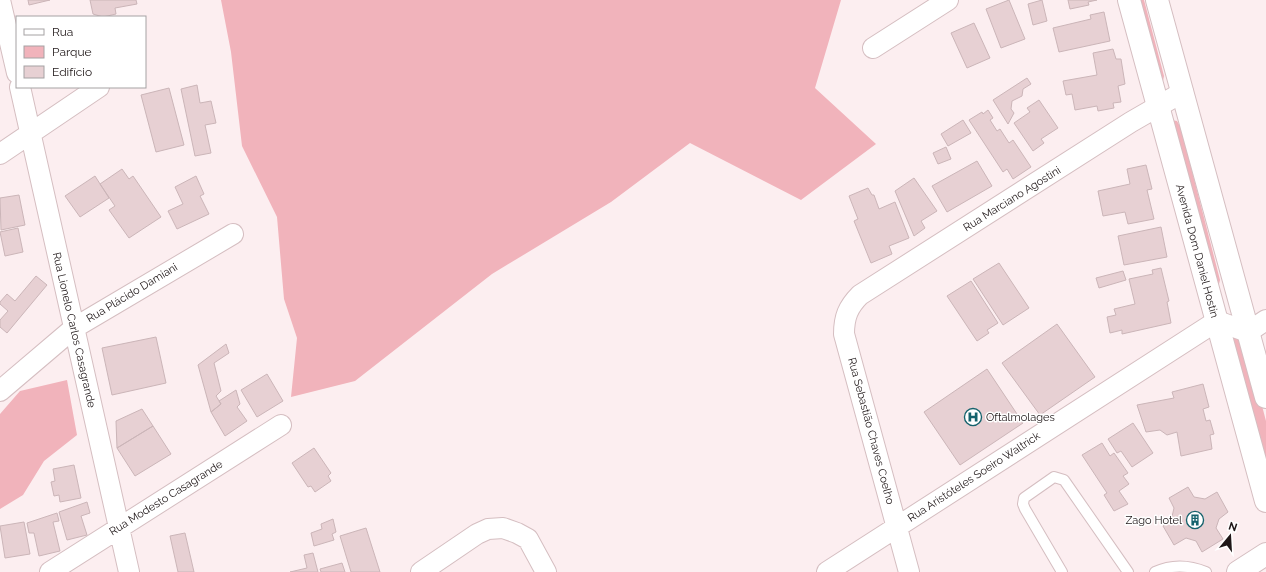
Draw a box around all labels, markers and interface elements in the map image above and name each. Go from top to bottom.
legend [16,16,146,88]
text: Rua [52,25,73,39]
text: Parque [52,45,92,59]
text: Edifício [52,65,92,79]
street label: Rua Marciano Agostini [961,164,1063,234]
street label: Avenida Dom Daniel Hostin [1173,183,1221,319]
street label: Rua Lionelo Carlos Casagrande [50,251,98,410]
street label: Rua Plácido Damiani [84,261,180,325]
street label: Rua Sebastião Chaves Coelho [845,356,897,506]
hospital icon: Oftalmolages [963,407,983,427]
place label: Oftalmolages [986,411,1055,424]
street label: Rua Aristóteles Soeiro Waltrick [905,429,1043,525]
street label: Rua Modesto Casagrande [107,457,226,538]
building icon: Zago Hotel [1185,510,1205,530]
place label: Zago Hotel [1125,514,1182,527]
north arrow [1210,516,1250,556]
text: N [1227,519,1239,534]

